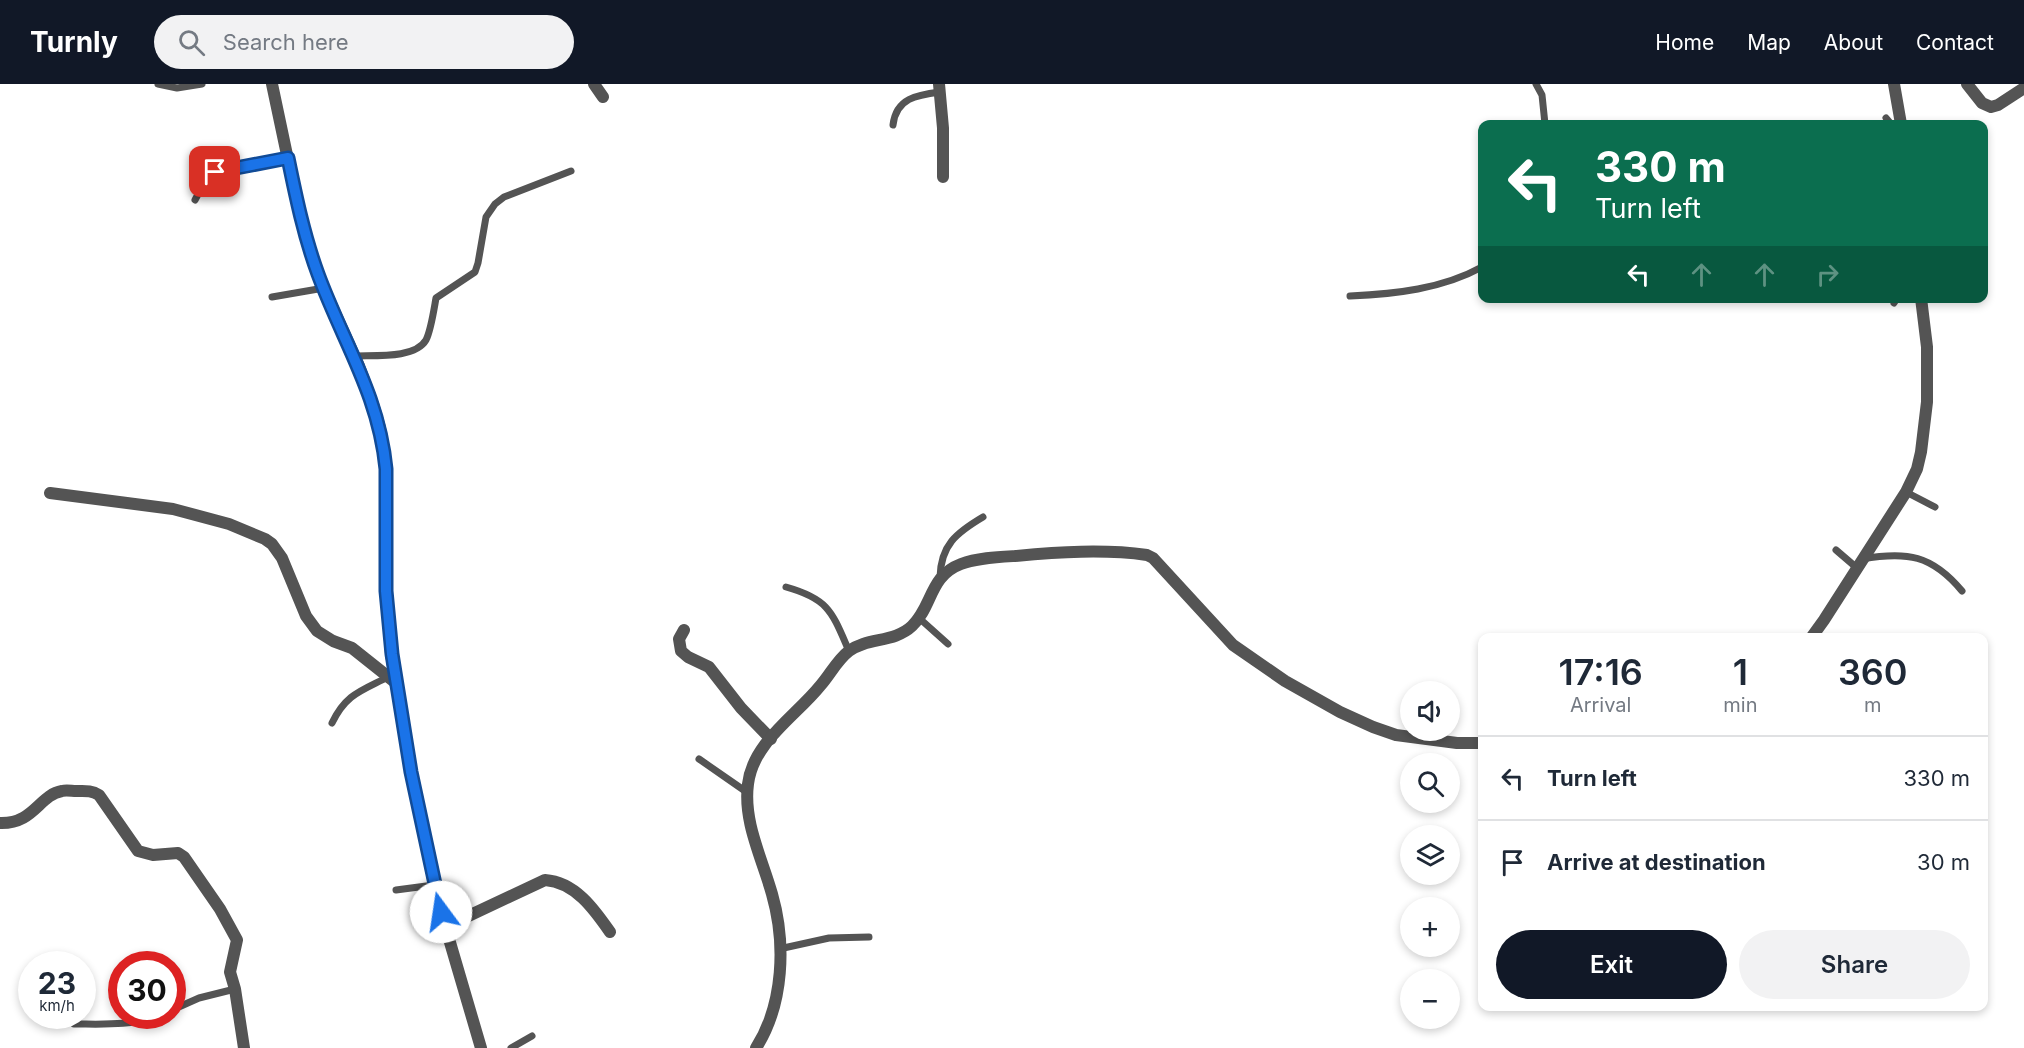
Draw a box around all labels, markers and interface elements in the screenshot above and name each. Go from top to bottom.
search box [154,15,574,69]
text: Turnly [30,25,118,59]
icon: search [175,26,208,59]
text: Search here [223,29,349,55]
text: Home [1655,30,1714,55]
text: Map [1747,30,1791,55]
text: About [1824,30,1883,55]
text: Contact [1916,30,1994,55]
text: 330 m [1595,141,1726,192]
icon: left [1496,144,1574,222]
pin [189,146,240,197]
icon: arrive [198,155,231,188]
text: Turn left [1595,192,1701,225]
icon: left [1622,258,1655,291]
icon: ahead [1685,258,1718,291]
icon: ahead [1748,258,1781,291]
icon: right [1811,258,1844,291]
text: 17:16 [1558,650,1643,694]
text: 1 [1733,650,1748,694]
text: 360 [1838,650,1908,694]
map controls [1400,681,1460,1029]
button: sound [1400,681,1460,741]
text: Arrival [1570,693,1631,717]
text: min [1723,693,1757,717]
text: m [1864,693,1882,717]
button: search [1400,753,1460,813]
icon: left [1496,762,1529,795]
text: Turn left [1547,765,1637,791]
text: 330 m [1903,765,1970,791]
button: layers [1400,825,1460,885]
icon: arrive [1496,846,1529,879]
text: Arrive at destination [1547,849,1766,875]
text: 30 m [1917,849,1970,875]
position arrow [409,880,473,944]
button: + [1400,897,1460,957]
button: Exit [1496,930,1727,999]
button: Share [1739,930,1970,999]
speed limit sign: 30 [108,951,186,1029]
text: 23 [38,965,76,1001]
button: − [1400,969,1460,1029]
text: km/h [39,996,75,1015]

